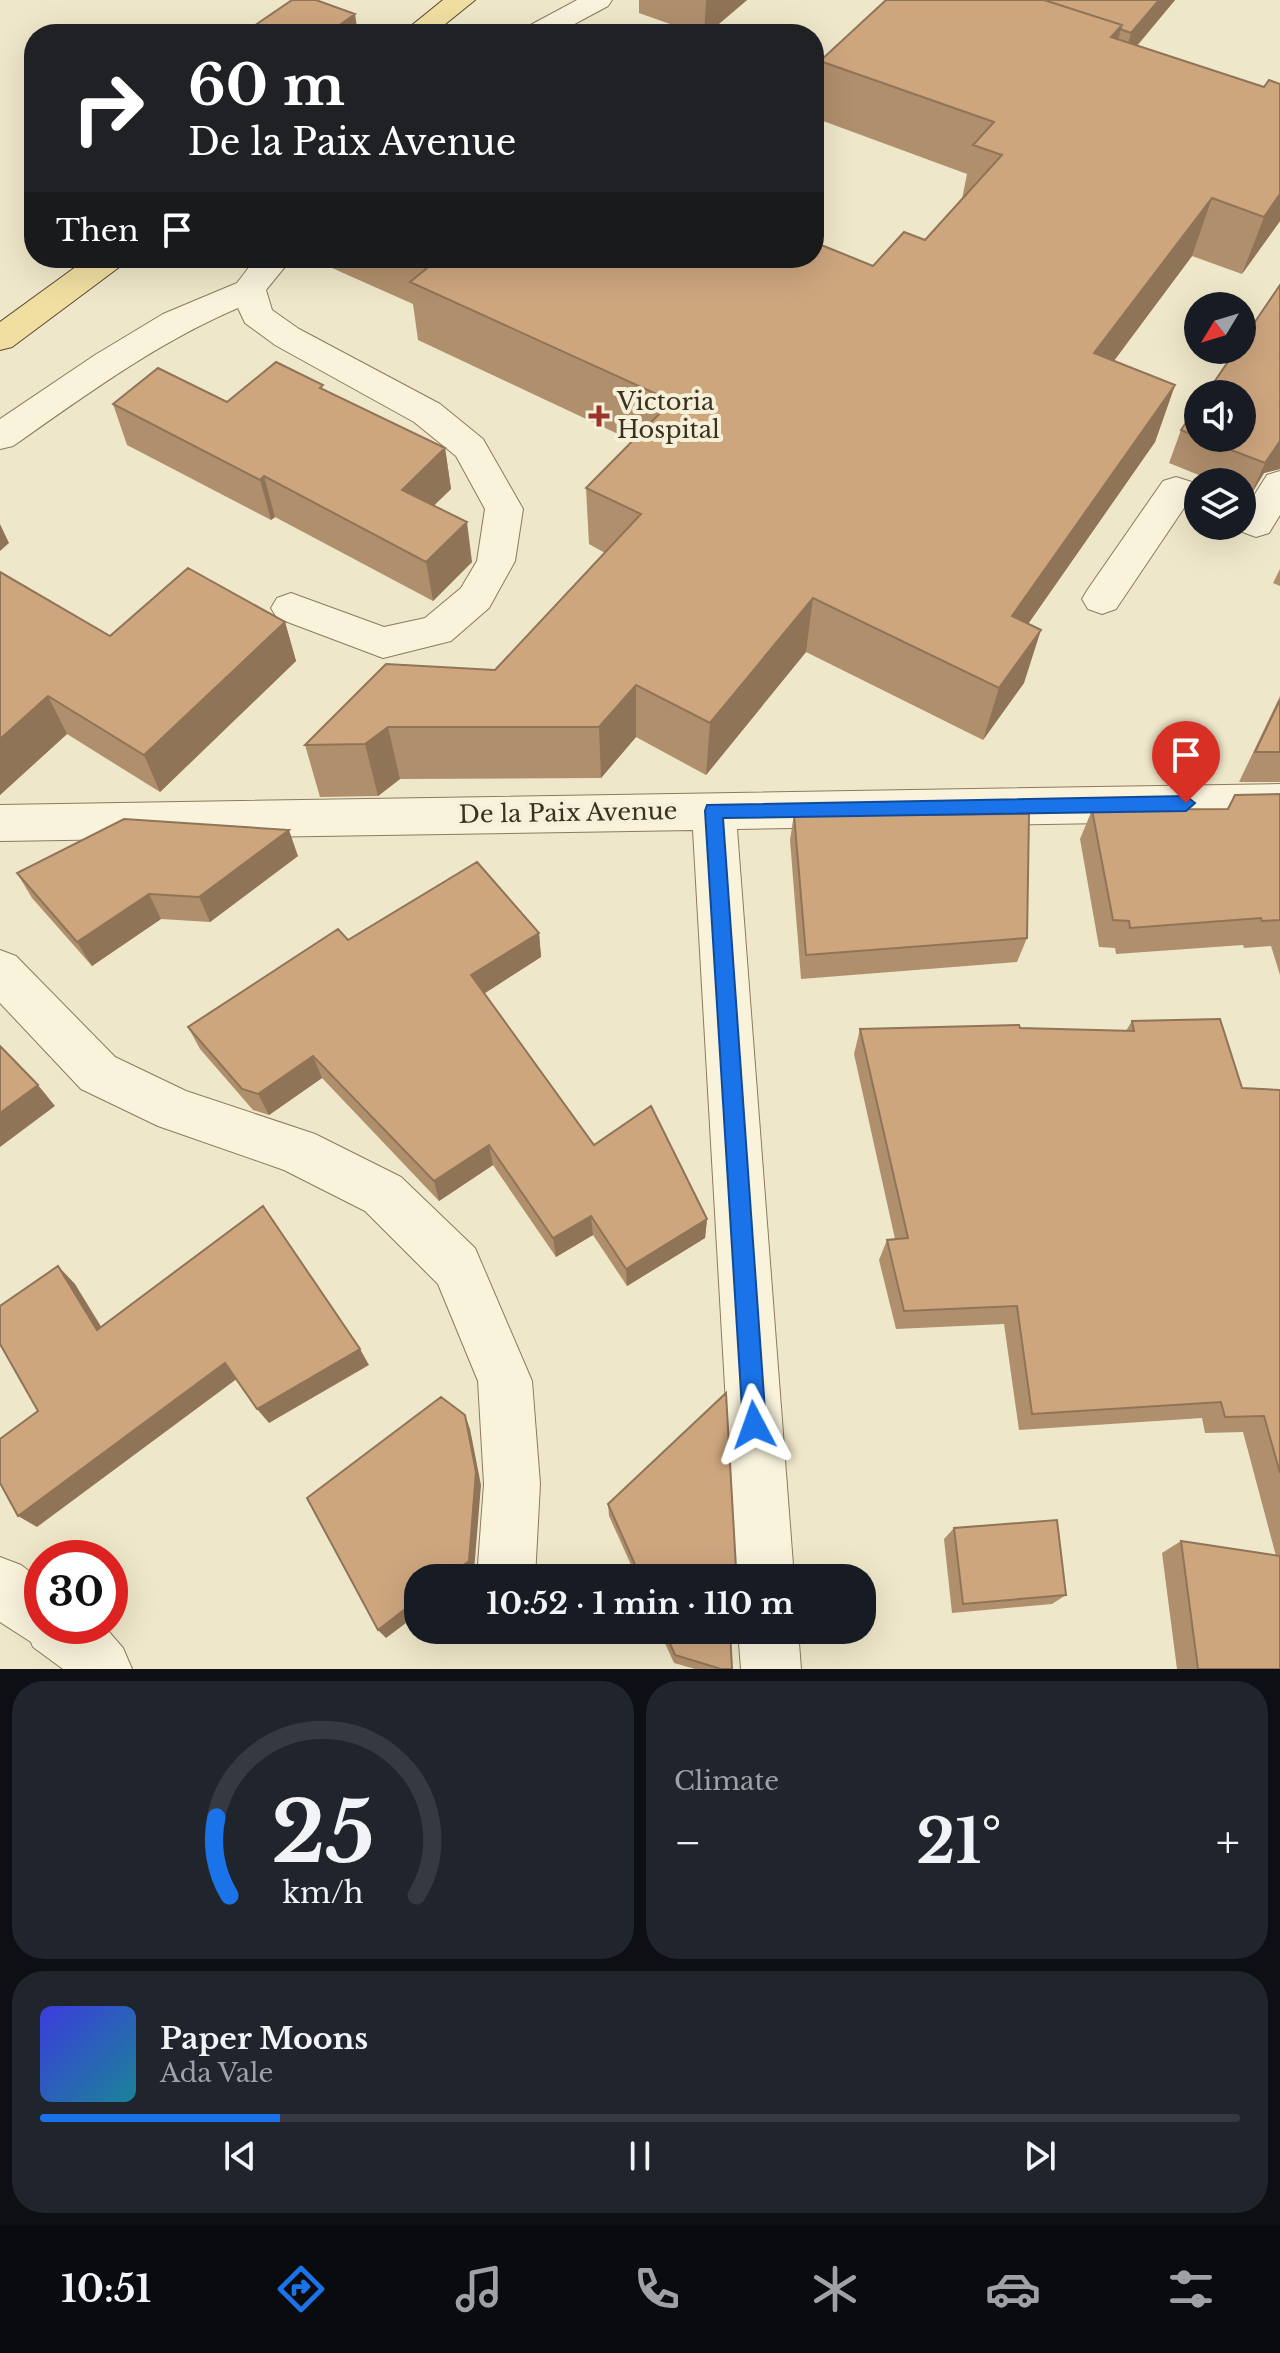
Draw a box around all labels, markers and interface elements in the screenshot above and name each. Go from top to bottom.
text: 60 m [188,51,345,120]
icon: right [56,56,160,160]
text: De la Paix Avenue [188,120,516,165]
icon: arrive [155,208,199,252]
text: Then [56,212,139,249]
north arrow [1184,292,1256,364]
map controls [1184,292,1256,540]
button: sound [1184,380,1256,452]
place label: Victoria Hospital [616,387,720,444]
marker: Victoria Hospital [588,405,610,427]
button: layers [1184,468,1256,540]
pin [1152,721,1220,803]
icon: arrive [1164,733,1208,777]
street label: De la Paix Avenue [458,796,678,829]
position arrow [712,1383,796,1467]
speed limit sign: 30 [24,1540,128,1644]
text: 10:52 · 1 min · 110 m [486,1585,794,1622]
text: Climate [674,1765,779,1797]
text: 25 [271,1781,375,1884]
text: 21° [916,1805,1001,1879]
text: − [674,1815,702,1870]
text: + [1216,1815,1240,1870]
text: km/h [282,1875,364,1911]
text: Paper Moons [160,2020,368,2057]
text: Ada Vale [160,2057,273,2089]
icon: previous [218,2134,262,2178]
icon: pause [618,2134,662,2178]
icon: next [1018,2134,1062,2178]
icon: directions [273,2261,329,2317]
icon: music [451,2261,507,2317]
icon: phone [629,2261,685,2317]
icon: climate [807,2261,863,2317]
icon: car [985,2261,1041,2317]
icon: filters [1163,2261,1219,2317]
text: 10:51 [61,2267,151,2312]

